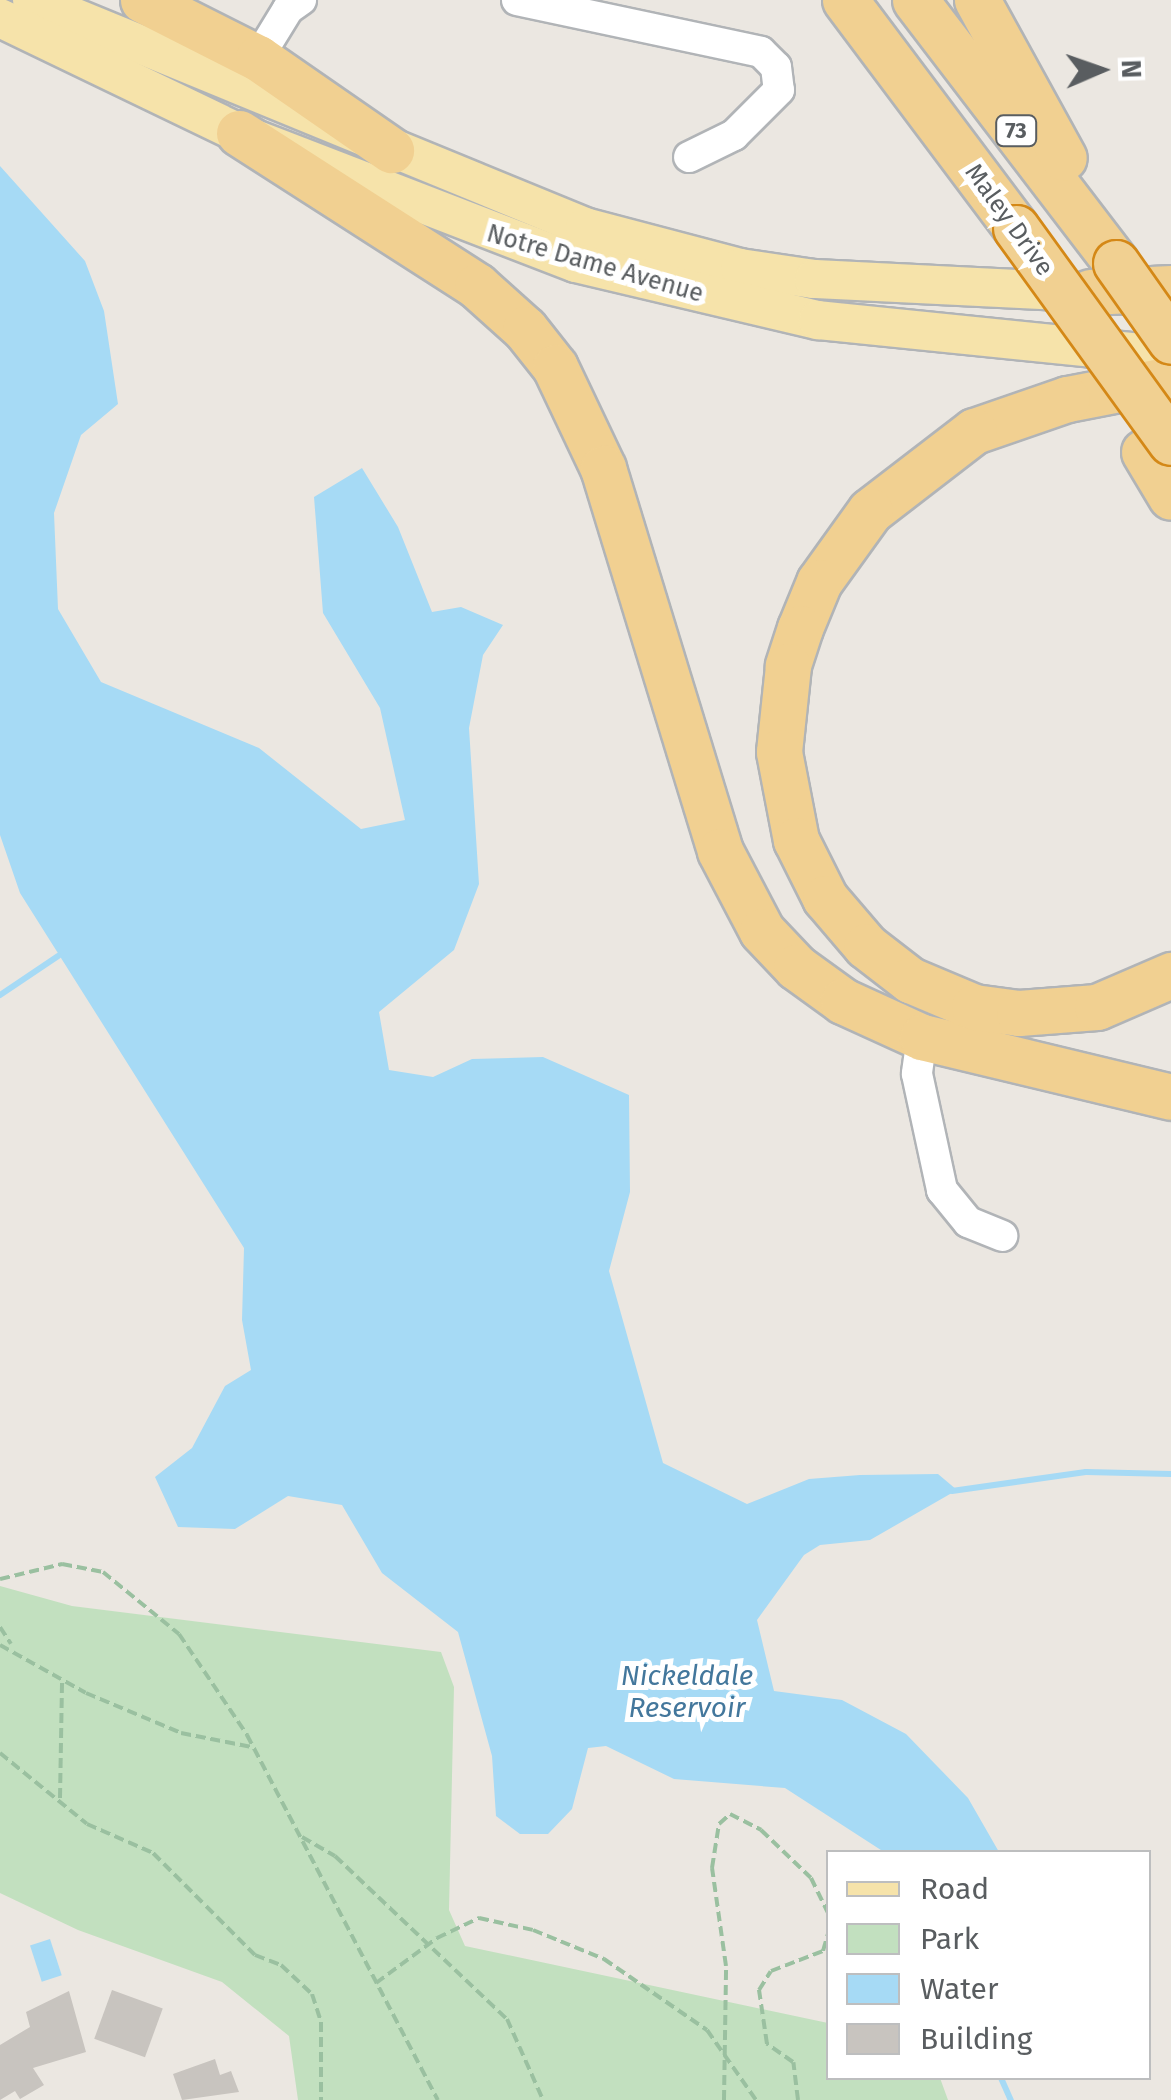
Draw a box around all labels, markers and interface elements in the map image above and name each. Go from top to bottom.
north arrow [1051,20,1151,120]
text: N [1115,59,1148,79]
road number: 73 [994,114,1038,148]
street label: Maley Drive [958,158,1060,282]
street label: Notre Dame Avenue [483,219,707,309]
water label: Nickeldale Reservoir [621,1659,753,1725]
legend [826,1850,1151,2080]
text: Road [920,1871,989,1907]
text: Park [920,1921,979,1957]
text: Water [920,1971,999,2007]
text: Building [920,2021,1032,2057]

